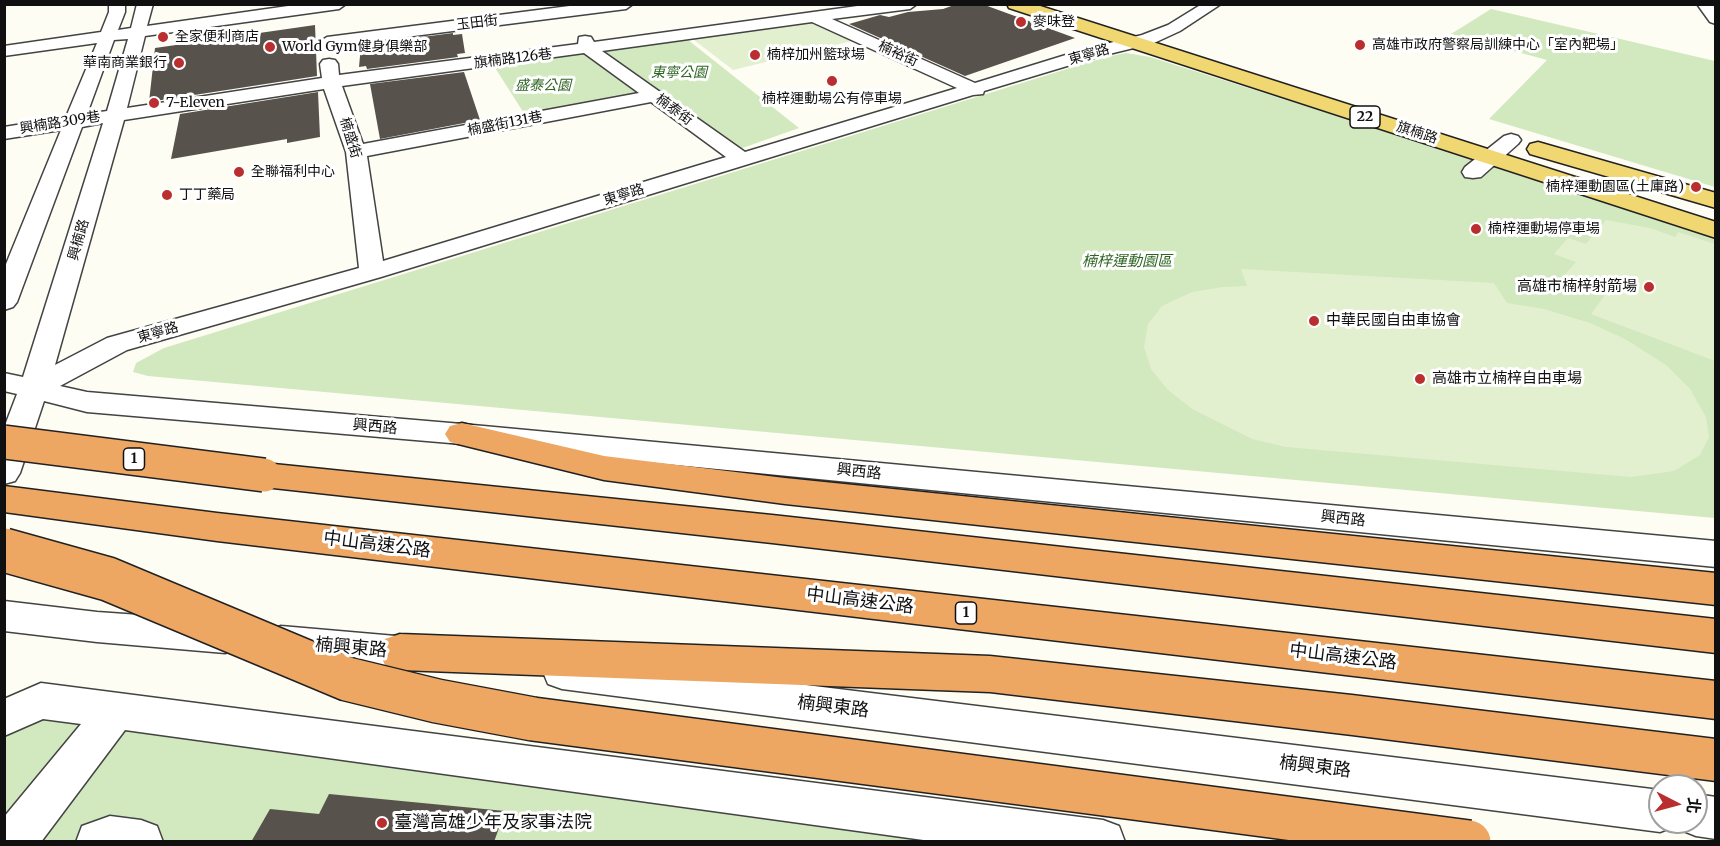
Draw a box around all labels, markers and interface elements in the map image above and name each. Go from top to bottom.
street label: 玉田街 [455,12,499,34]
place label: 麥味登 [1033,14,1075,30]
marker: 麥味登 [1014,15,1028,29]
place label: 全家便利商店 [175,29,259,45]
marker: 全家便利商店 [156,30,170,44]
place label: 高雄市政府警察局訓練中心「室內靶場」 [1372,37,1624,53]
street label: 楠裕街 [875,38,921,70]
marker: 高雄市政府警察局訓練中心「室內靶場」 [1353,38,1367,52]
place label: World Gym健身俱樂部 [282,39,427,55]
marker: World Gym健身俱樂部 [263,40,277,54]
street label: 東寧路 [1066,41,1112,69]
street label: 旗楠路126巷 [473,46,553,72]
place label: 楠梓加州籃球場 [767,47,865,63]
marker: 楠梓加州籃球場 [748,48,762,62]
place label: 華南商業銀行 [83,55,167,71]
marker: 華南商業銀行 [172,56,186,70]
park label: 東寧公園 [651,65,707,81]
marker: 楠梓運動場公有停車場 [825,74,839,88]
park label: 盛泰公園 [515,78,571,94]
street label: 楠泰街 [652,91,696,129]
place label: 楠梓運動場公有停車場 [762,91,902,107]
place label: 7-Eleven [166,95,225,111]
marker: 7-Eleven [147,96,161,110]
road number: 22 [1350,106,1380,128]
street label: 興楠路309巷 [19,108,101,138]
street label: 楠盛街131巷 [466,109,544,139]
street label: 楠盛街 [336,115,364,161]
street label: 旗楠路 [1394,119,1440,147]
place label: 全聯福利中心 [251,164,335,180]
marker: 全聯福利中心 [232,165,246,179]
place label: 楠梓運動園區(土庫路) [1546,179,1684,195]
marker: 楠梓運動園區(土庫路) [1689,180,1703,194]
street label: 東寧路 [601,181,647,209]
place label: 丁丁藥局 [179,187,235,203]
marker: 丁丁藥局 [160,188,174,202]
street label: 興楠路 [65,217,93,263]
place label: 楠梓運動場停車場 [1488,221,1600,237]
marker: 楠梓運動場停車場 [1469,222,1483,236]
park label: 楠梓運動園區 [1082,253,1172,271]
place label: 高雄市楠梓射箭場 [1517,278,1637,296]
marker: 高雄市楠梓射箭場 [1642,280,1656,294]
place label: 中華民國自由車協會 [1326,312,1461,330]
marker: 中華民國自由車協會 [1307,314,1321,328]
street label: 東寧路 [135,319,181,347]
place label: 高雄市立楠梓自由車場 [1432,370,1582,388]
marker: 高雄市立楠梓自由車場 [1413,372,1427,386]
street label: 興西路 [352,416,398,438]
road number: 1 [124,448,144,470]
street label: 興西路 [836,461,882,483]
street label: 興西路 [1320,508,1366,530]
street label: 中山高速公路 [322,528,432,562]
street label: 中山高速公路 [805,584,915,618]
road number: 1 [956,602,976,624]
street label: 楠興東路 [314,634,388,662]
street label: 中山高速公路 [1288,640,1398,674]
street label: 楠興東路 [796,692,870,722]
street label: 楠興東路 [1278,752,1352,782]
north arrow [1648,774,1708,834]
text: 北 [1683,797,1705,815]
place label: 臺灣高雄少年及家事法院 [394,812,592,834]
marker: 臺灣高雄少年及家事法院 [375,816,389,830]

